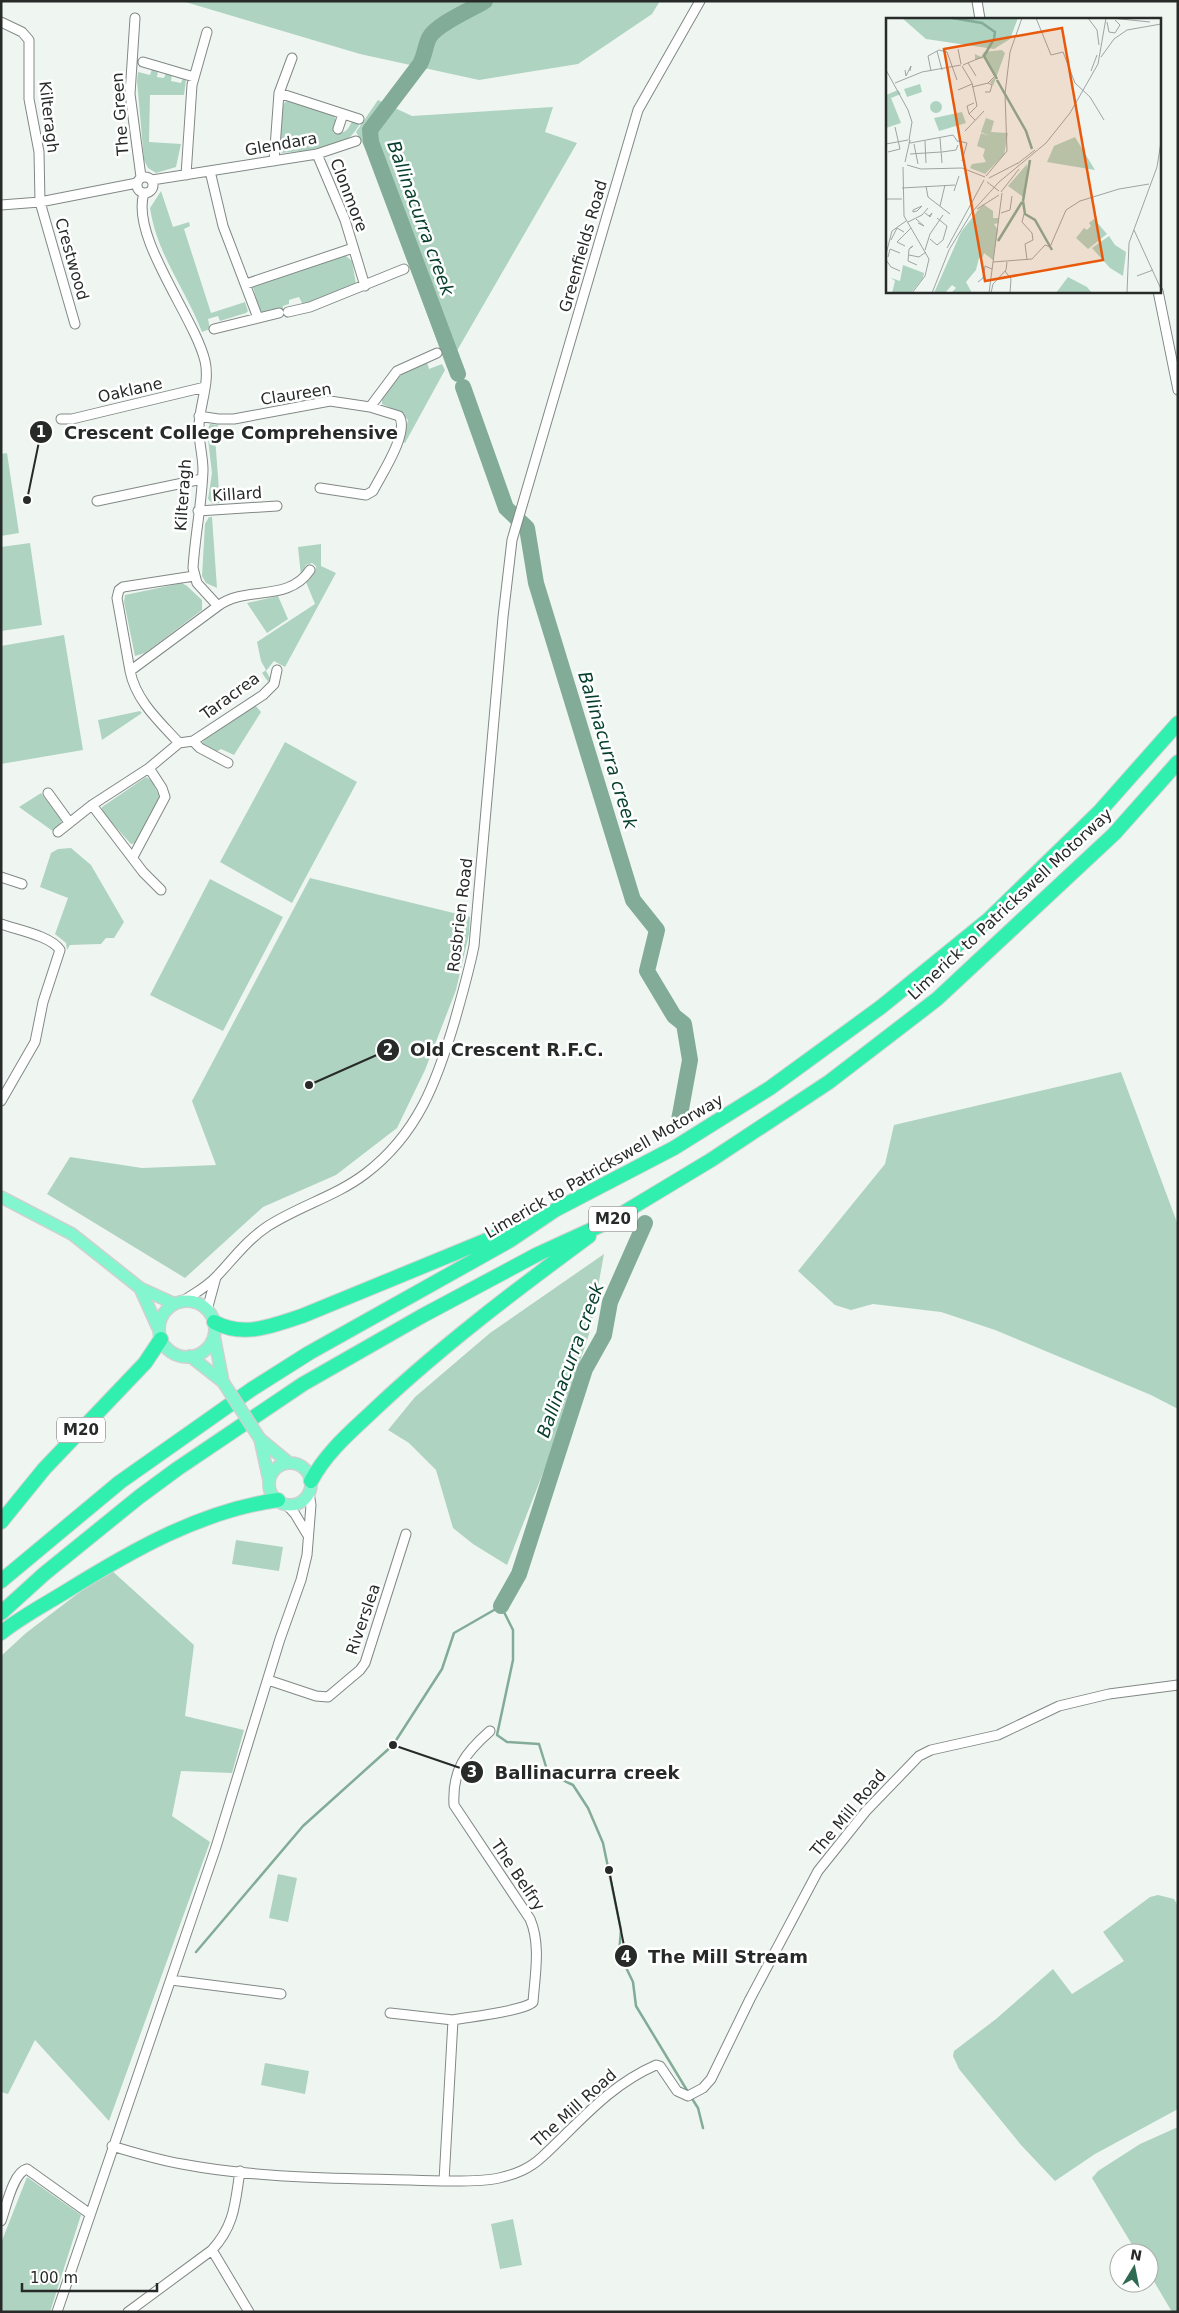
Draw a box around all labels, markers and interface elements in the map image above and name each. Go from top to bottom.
inset map [886,18,1162,292]
street label: The Green [108,72,132,157]
street label: Kilteragh [35,80,63,154]
street label: Glendara [243,128,319,160]
water label: Ballinacurra creek [383,138,459,300]
street label: Clonmore [326,156,372,234]
street label: Greenfields Road [555,178,611,314]
street label: Crestwood [51,216,93,302]
street label: Oaklane [96,373,164,407]
street label: Claureen [259,379,333,409]
callout: Crescent College Comprehensive [29,416,408,449]
text: Crescent College Comprehensive [64,422,398,443]
text: 1 [36,423,46,441]
street label: Kilteragh [171,458,195,532]
street label: Killard [211,483,263,505]
street label: Taracrea [196,668,263,724]
water label: Ballinacurra creek [574,669,642,833]
street label: Limerick to Patrickswell Motorway [904,804,1116,1004]
street label: Rosbrien Road [444,857,476,973]
callout: Old Crescent R.F.C. [375,1033,614,1066]
text: Old Crescent R.F.C. [410,1039,604,1060]
text: 2 [383,1041,393,1059]
street label: Limerick to Patrickswell Motorway [481,1090,727,1242]
road number: M20 [589,1206,637,1232]
water label: Ballinacurra creek [532,1278,608,1440]
road number: M20 [57,1418,105,1442]
street label: Riverslea [342,1581,384,1657]
callout: Ballinacurra creek [460,1756,689,1789]
text: Ballinacurra creek [495,1762,680,1783]
text: 3 [467,1763,477,1781]
street label: The Mill Road [806,1766,890,1861]
street label: The Belfry [487,1835,549,1914]
callout: The Mill Stream [613,1940,818,1973]
text: The Mill Stream [648,1946,808,1967]
text: 4 [621,1948,631,1966]
street label: The Mill Road [527,2065,620,2152]
north arrow [1109,2243,1159,2293]
text: N [1129,2246,1143,2264]
scale bar [22,2260,158,2292]
text: 100 m [30,2269,78,2287]

